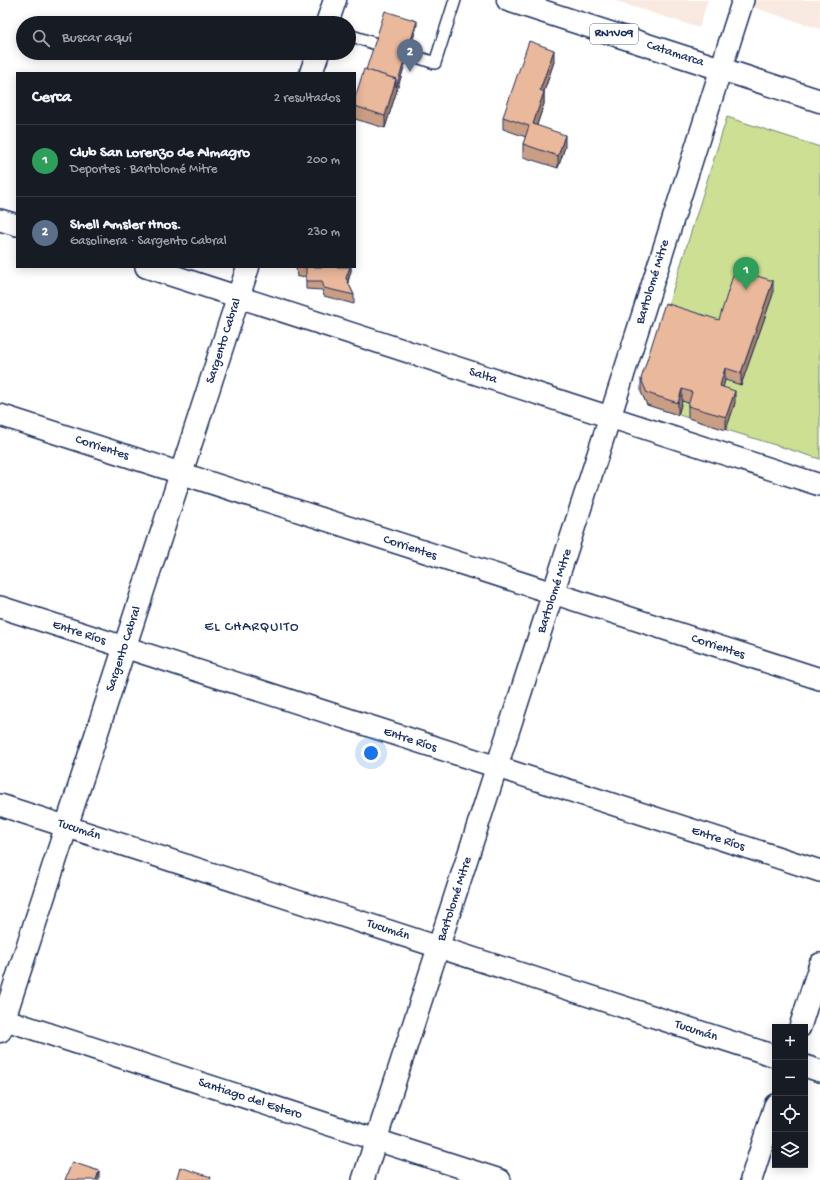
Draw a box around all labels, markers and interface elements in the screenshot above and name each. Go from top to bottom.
search box [16,16,356,60]
road number: RN1V09 [590,24,638,44]
icon: search [30,27,52,49]
text: Buscar aquí [62,29,132,47]
street label: Catamarca [644,38,706,71]
pin: 2 [397,39,423,72]
text: Cerca [32,88,71,108]
text: 2 resultados [274,91,340,106]
text: Club San Lorenzo de Almagro [70,144,250,162]
text: 1 [42,153,48,168]
text: 200 m [307,153,340,168]
text: Deportes · Bartolomé Mitre [70,162,218,177]
text: Shell Amsler Hnos. [70,216,182,234]
text: 2 [42,225,48,240]
text: 230 m [307,225,340,240]
text: Gasolinera · Sargento Cabral [70,234,227,249]
street label: Bartolomé Mitre [633,238,673,327]
pin: 1 [733,257,759,290]
street label: Sargento Cabral [203,296,245,386]
street label: Salta [467,364,500,388]
street label: Corrientes [73,432,132,464]
street label: Corrientes [381,532,440,564]
street label: Bartolomé Mitre [534,547,576,636]
street label: Sargento Cabral [103,604,145,694]
street label: Entre Ríos [50,617,109,649]
district label: EL CHARQUITO [204,619,300,636]
street label: Corrientes [689,631,748,663]
street label: Entre Ríos [381,724,440,756]
your location [361,743,381,763]
street label: Tucumán [55,816,103,844]
street label: Entre Ríos [689,823,748,855]
street label: Bartolomé Mitre [434,855,476,944]
street label: Tucumán [364,916,412,944]
street label: Tucumán [672,1017,720,1045]
map controls [772,1024,808,1168]
button: + [772,1024,808,1060]
button: − [772,1060,808,1096]
street label: Santiago del Estero [196,1075,304,1123]
button: locate [772,1096,808,1132]
button: layers [772,1132,808,1168]

